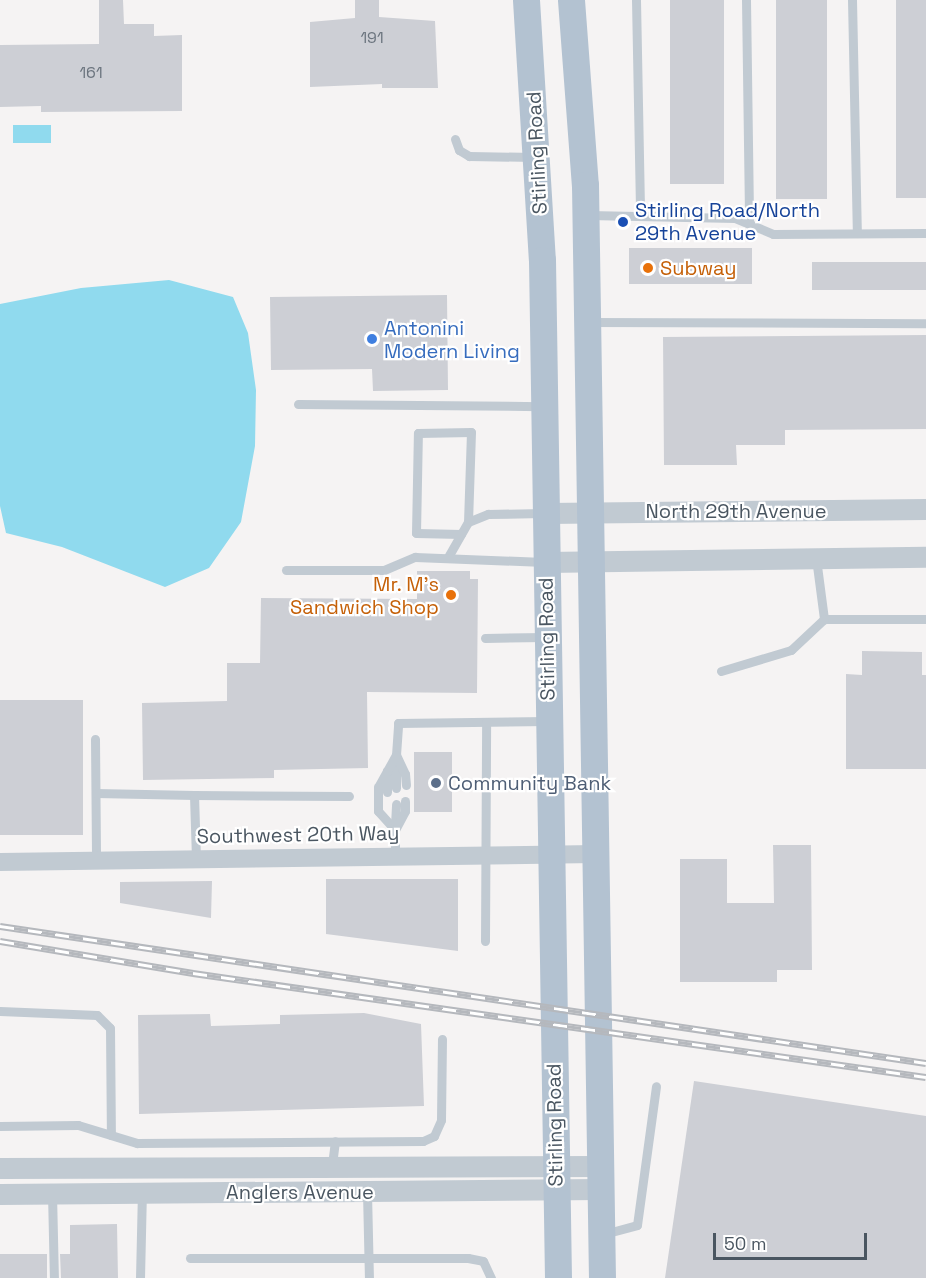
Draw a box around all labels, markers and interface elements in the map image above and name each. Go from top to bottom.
house number: 191 [360,28,384,48]
house number: 161 [79,63,103,83]
street label: Stirling Road [522,91,552,215]
place label: Stirling Road/North 29th Avenue [635,198,820,245]
marker: Stirling Road/North 29th Avenue [616,215,630,229]
place label: Subway [660,256,737,280]
marker: Subway [641,261,655,275]
place label: Antonini Modern Living [384,316,520,363]
marker: Antonini Modern Living [365,332,379,346]
street label: North 29th Avenue [645,499,827,523]
place label: Mr. M's Sandwich Shop [290,572,439,619]
street label: Stirling Road [534,577,560,701]
marker: Mr. M's Sandwich Shop [444,588,458,602]
place label: Community Bank [448,771,611,795]
marker: Community Bank [429,776,443,790]
street label: Southwest 20th Way [196,821,400,849]
street label: Stirling Road [542,1063,568,1187]
street label: Anglers Avenue [226,1180,374,1204]
scale bar [716,1221,870,1259]
text: 50 m [724,1232,766,1255]

